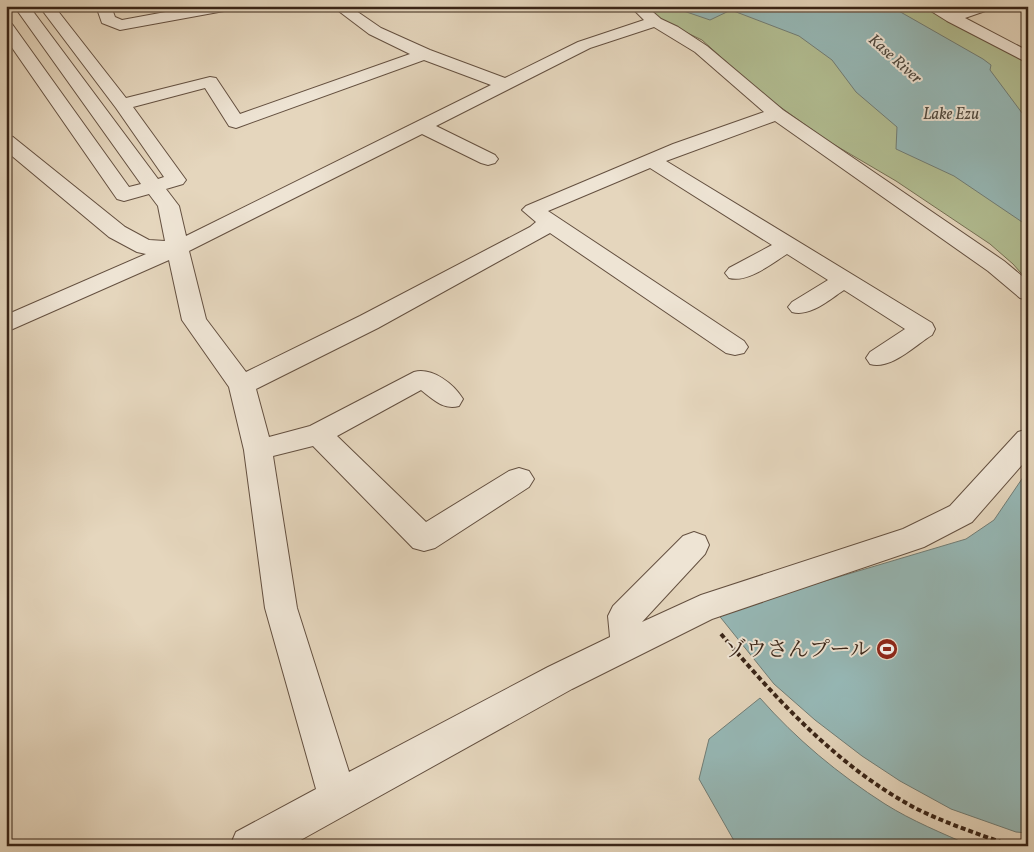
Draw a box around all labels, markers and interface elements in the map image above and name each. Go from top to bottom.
water label: Kase River [863,30,927,90]
water label: Lake Ezu [923,104,979,126]
place label: ゾウさんプール [725,636,871,665]
sports icon: ゾウさんプール [875,637,899,661]

